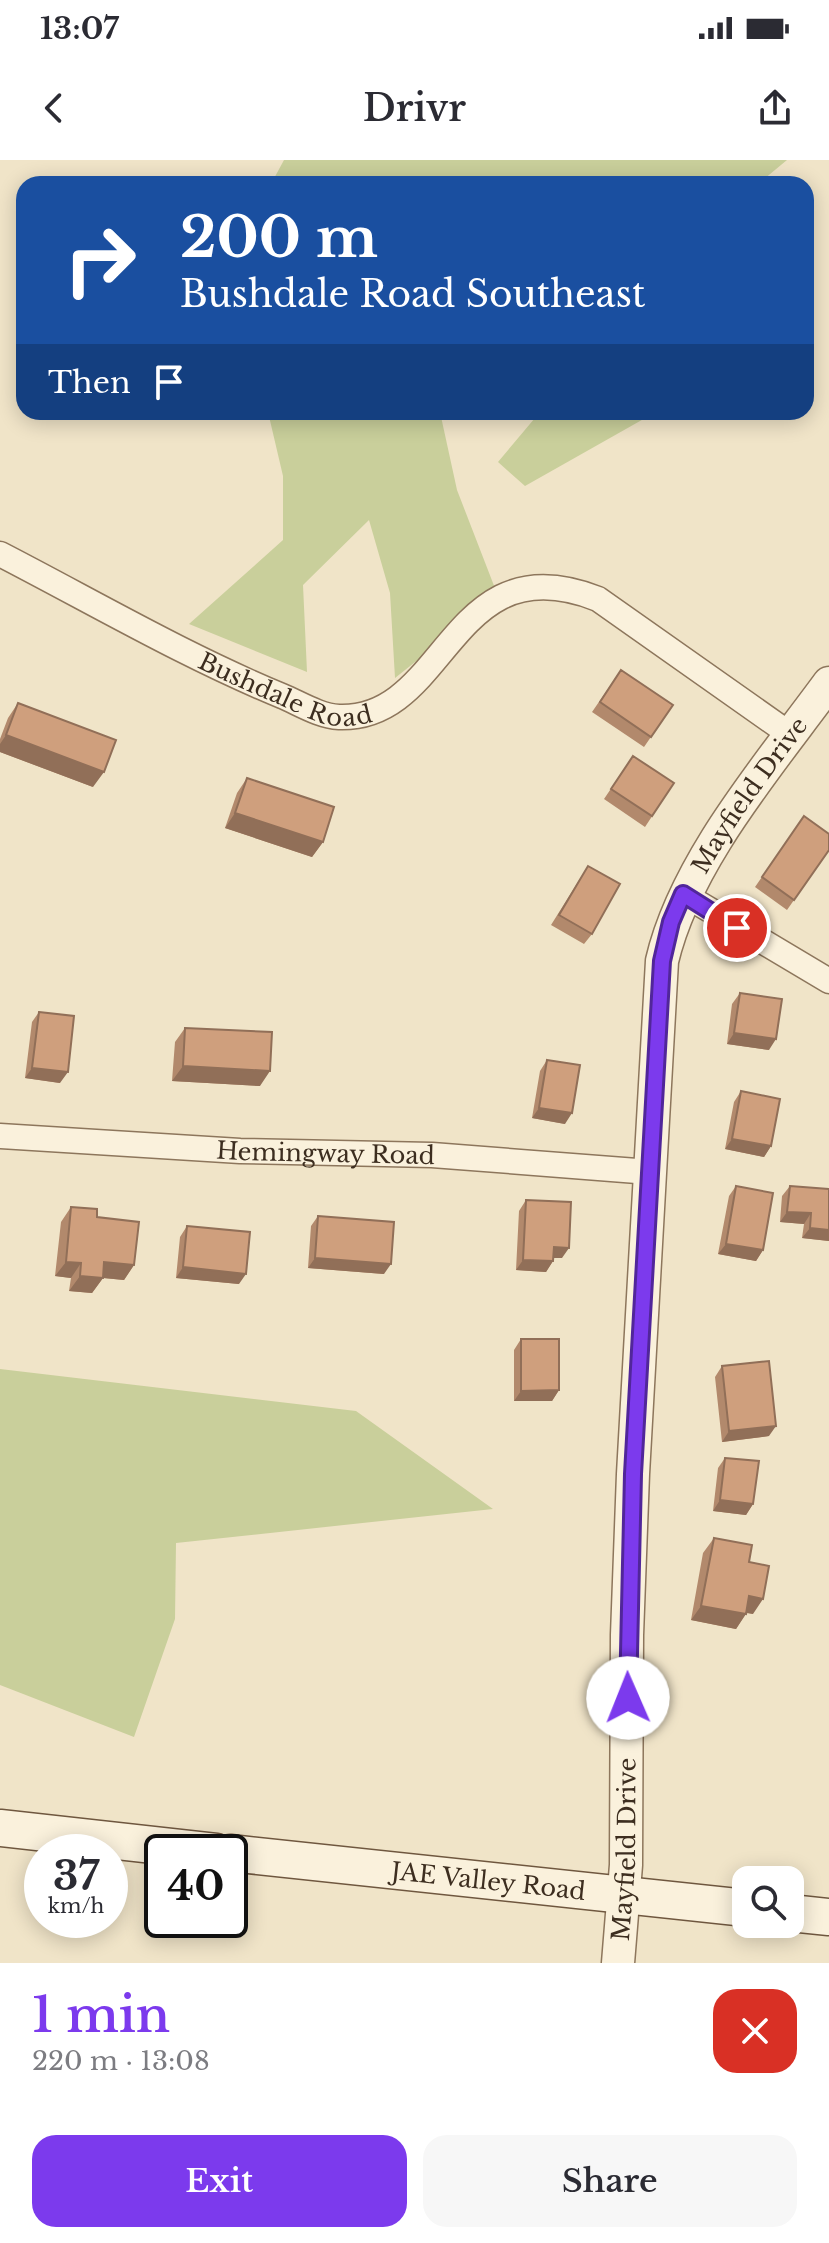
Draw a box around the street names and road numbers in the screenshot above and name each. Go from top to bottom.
street label: Bushdale Road [194,646,375,732]
street label: Mayfield Drive [685,711,813,878]
street label: Hemingway Road [215,1135,435,1170]
street label: Mayfield Drive [605,1758,641,1942]
street label: JAE Valley Road [387,1855,587,1905]

